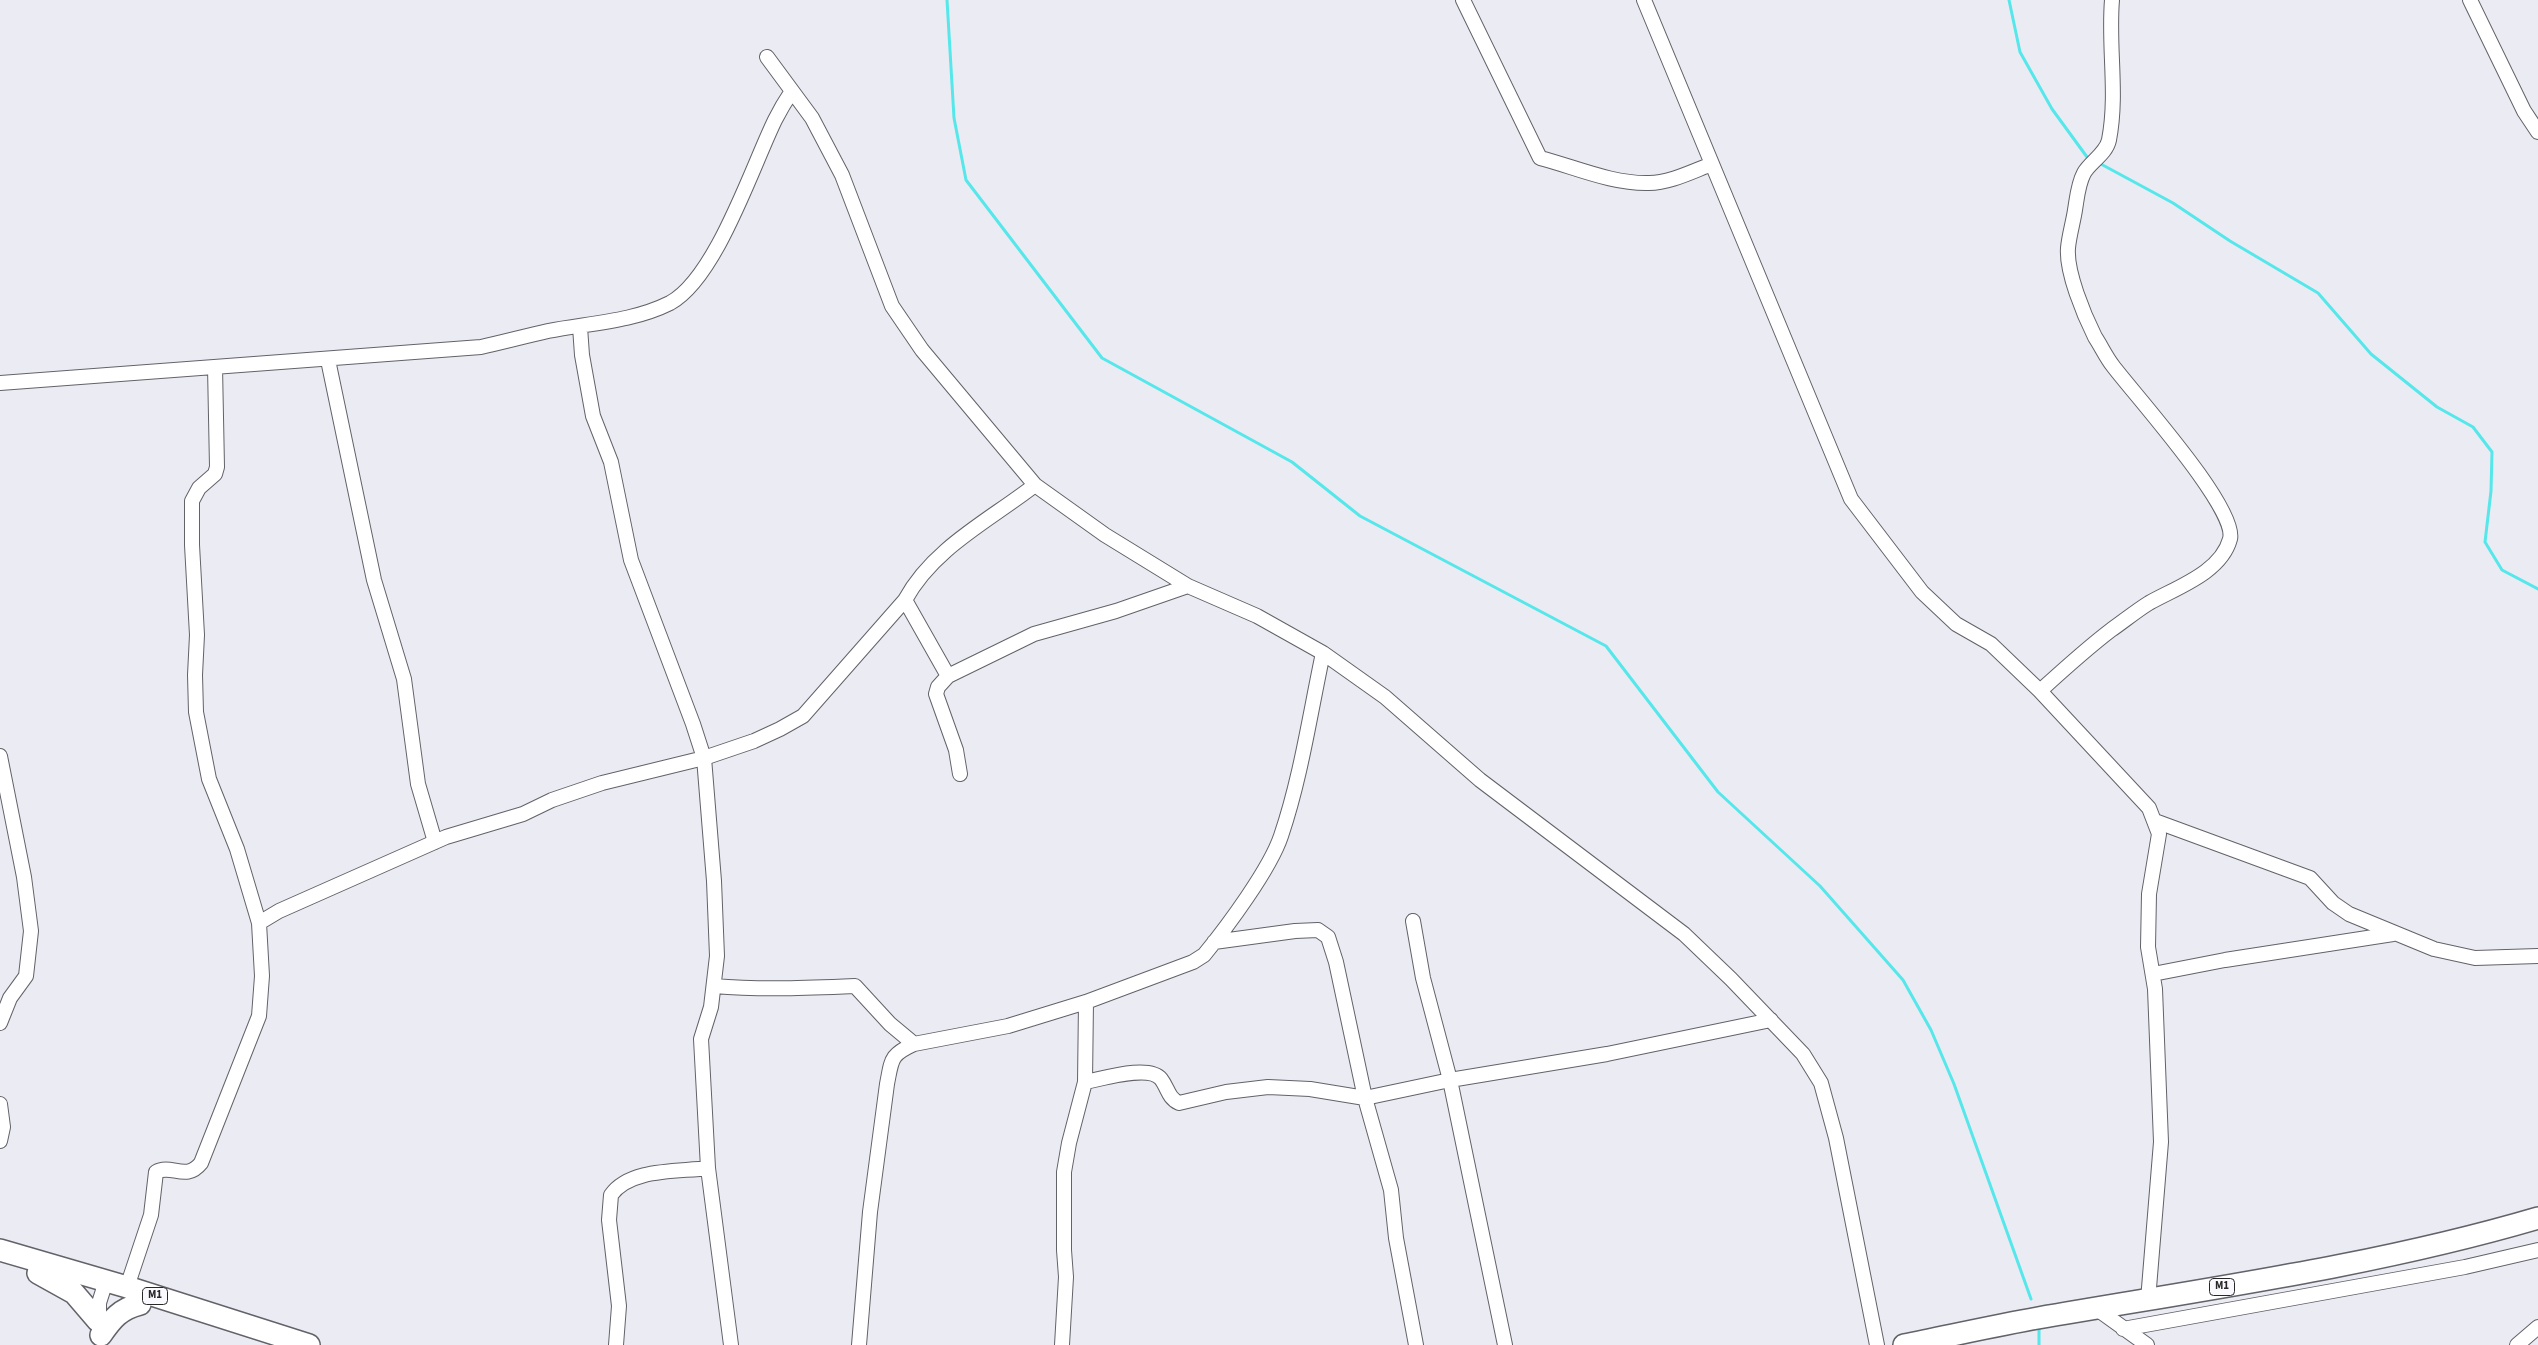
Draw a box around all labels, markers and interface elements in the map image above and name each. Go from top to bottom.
road number: M1 [2210,1278,2234,1295]
road number: M1 [142,1288,168,1304]

